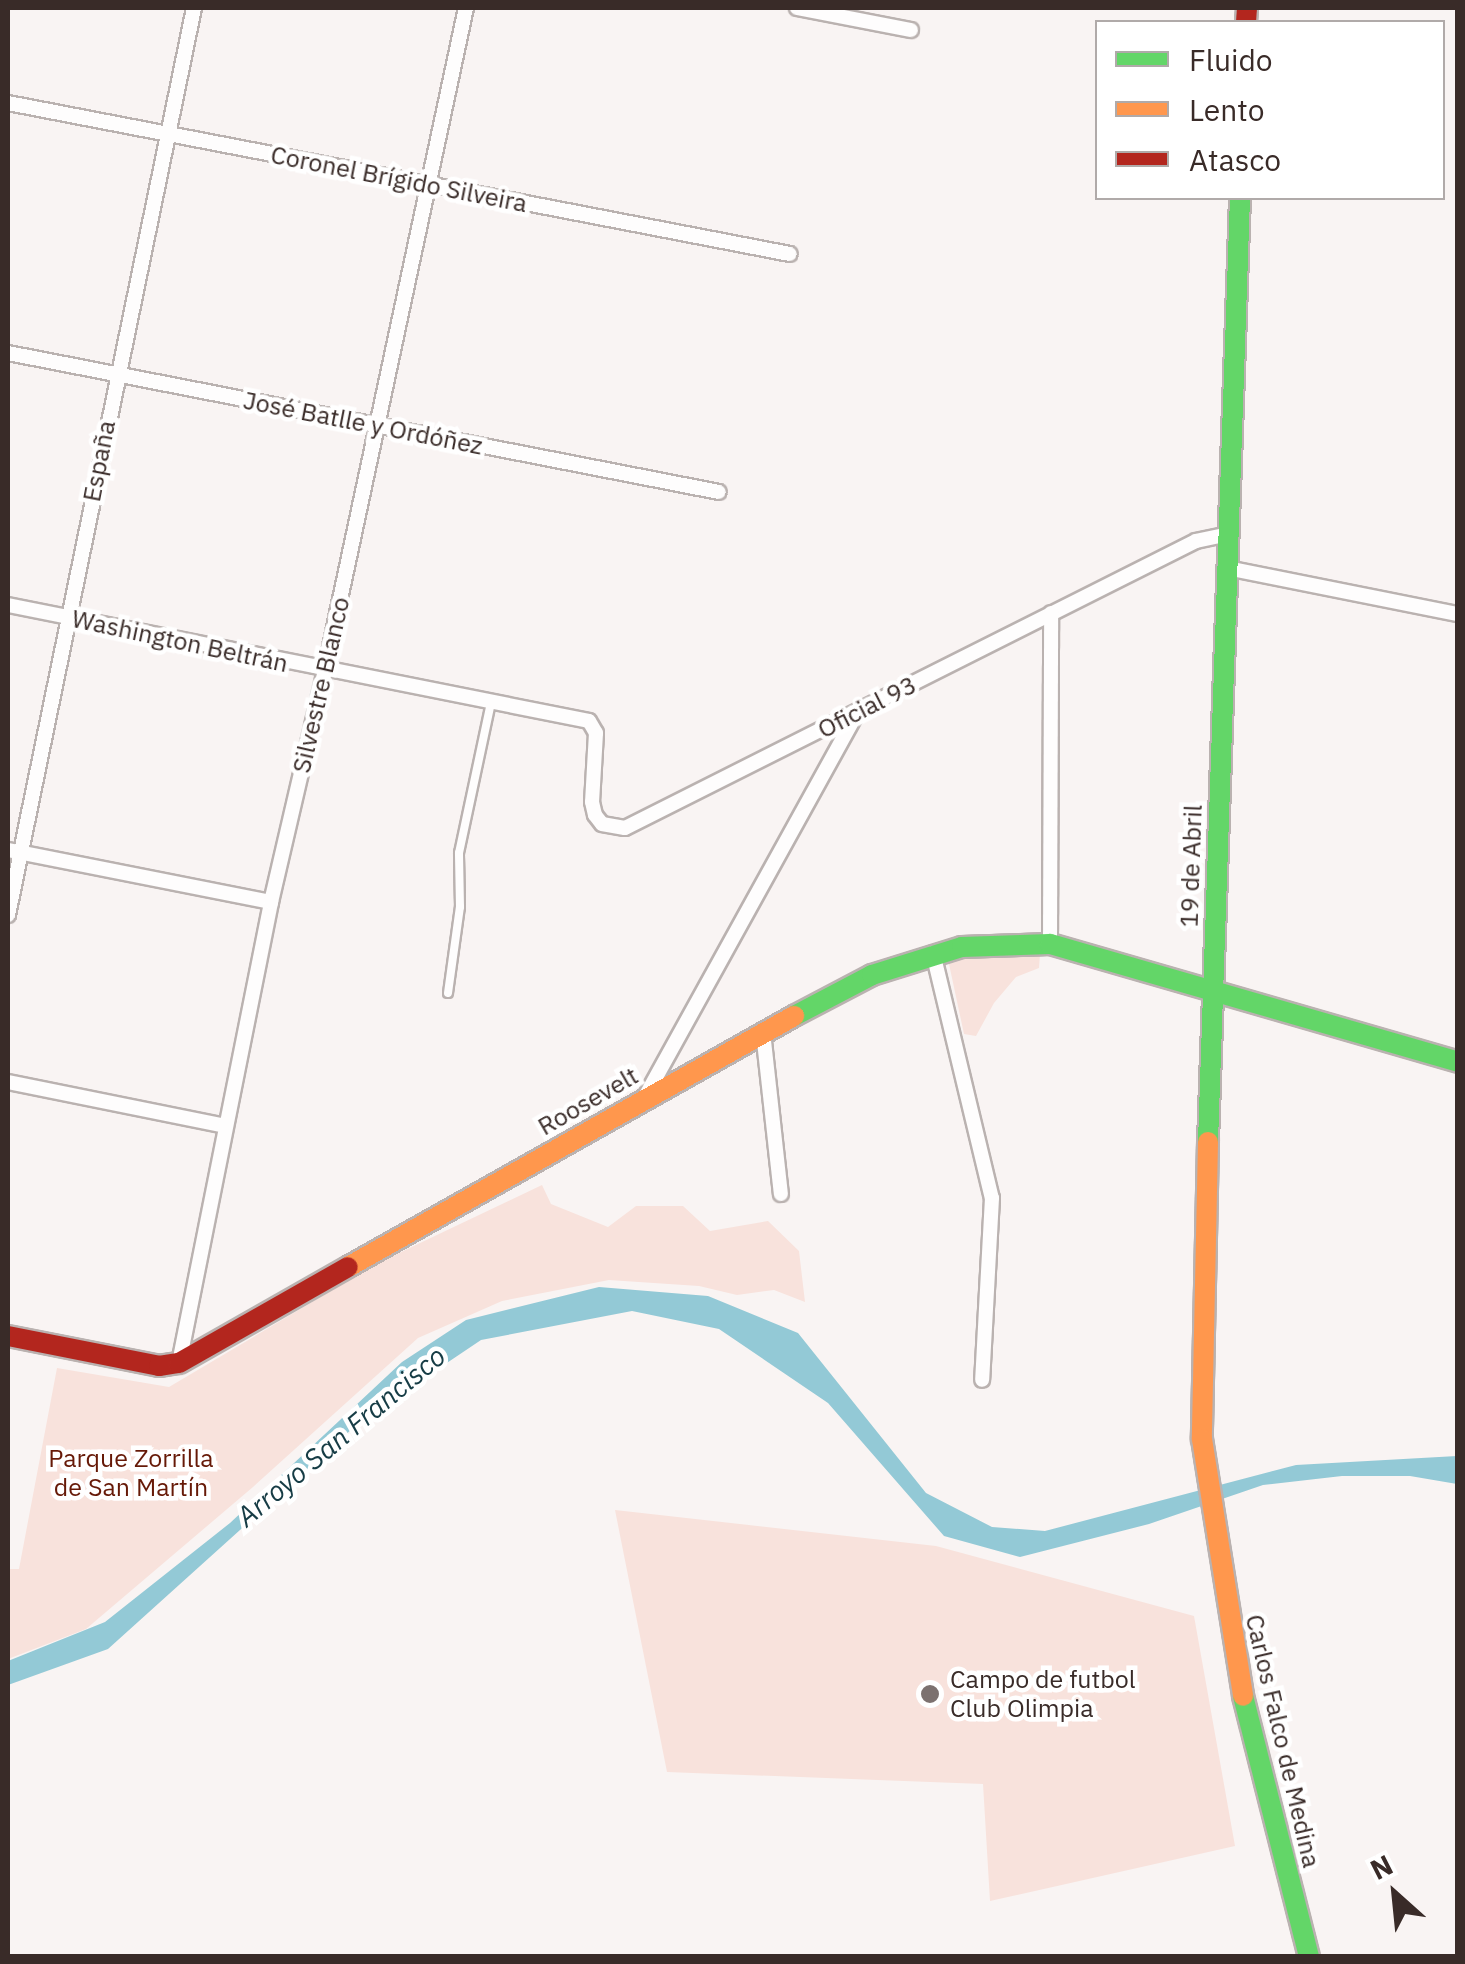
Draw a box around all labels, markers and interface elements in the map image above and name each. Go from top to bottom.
legend [1095,20,1445,200]
text: Fluido [1189,40,1273,79]
text: Lento [1189,90,1264,129]
street label: Coronel Brígido Silveira [268,139,530,219]
text: Atasco [1189,140,1281,179]
street label: José Batlle y Ordóñez [241,385,485,461]
street label: España [76,418,122,504]
street label: Silvestre Blanco [286,594,356,776]
street label: Washington Beltrán [69,603,291,679]
street label: Oficial 93 [813,669,921,745]
street label: 19 de Abril [1174,804,1208,928]
street label: Roosevelt [533,1060,643,1142]
water label: Arroyo San Francisco [230,1339,452,1533]
park label: Parque Zorrilla de San Martín [48,1444,214,1503]
street label: Carlos Falco de Medina [1239,1612,1327,1870]
place label: Campo de futbol Club Olimpia [950,1665,1136,1724]
marker: Campo de futbol Club Olimpia [919,1683,941,1705]
north arrow [1345,1844,1445,1944]
text: N [1364,1846,1399,1888]

